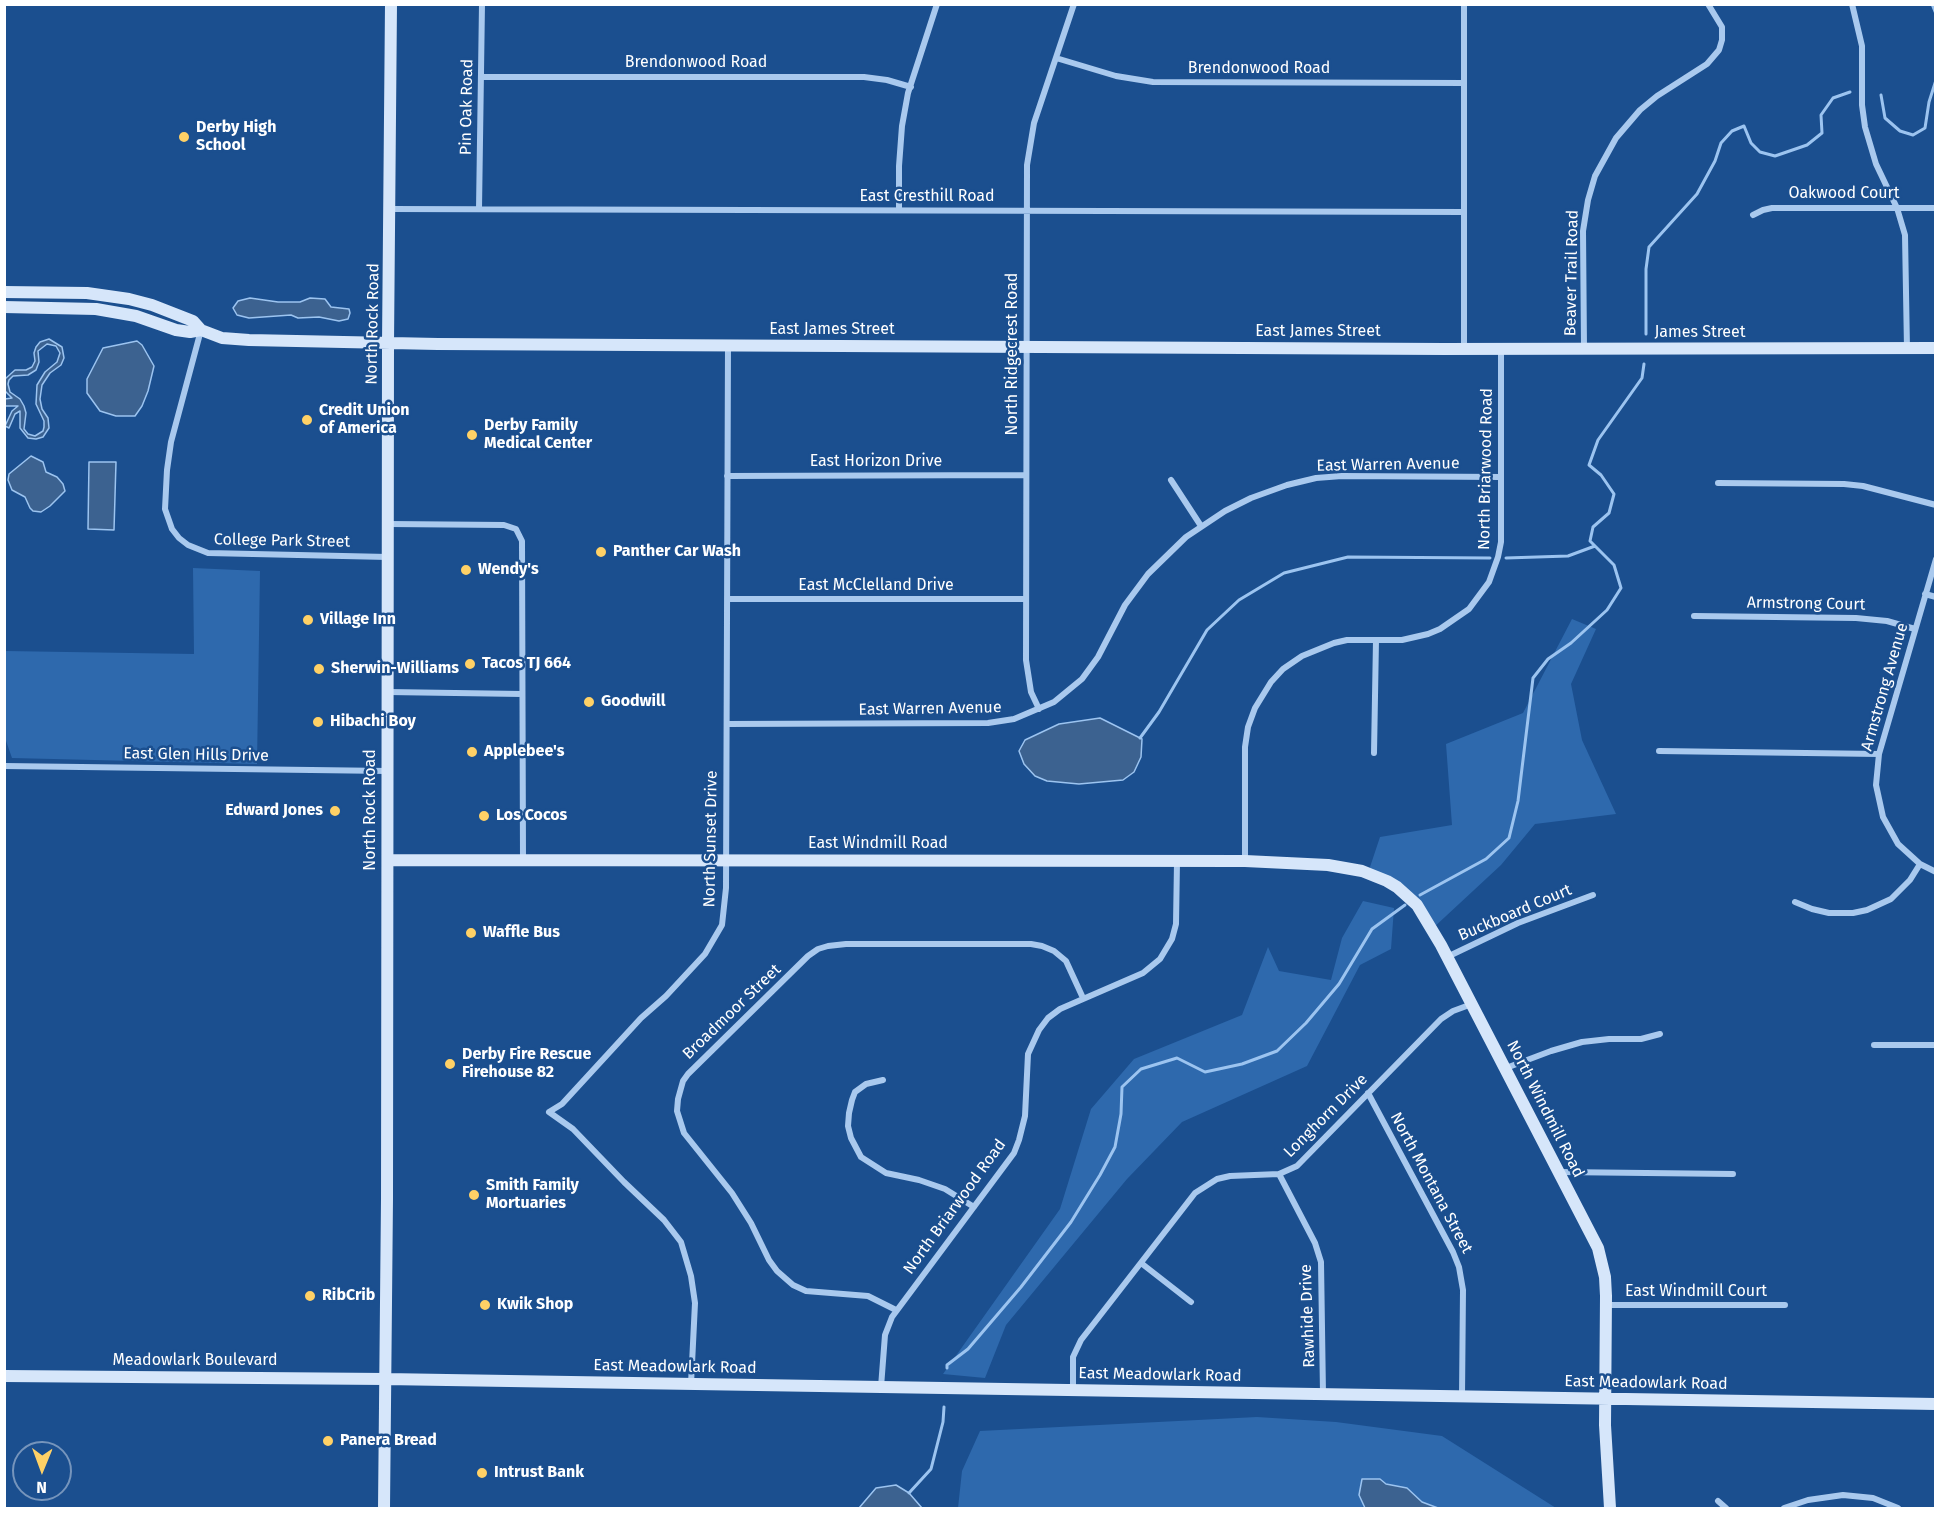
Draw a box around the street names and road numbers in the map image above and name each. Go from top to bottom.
street label: Brendonwood Road [625,53,767,73]
street label: Pin Oak Road [457,59,477,155]
street label: Brendonwood Road [1188,59,1330,79]
street label: Oakwood Court [1788,184,1900,204]
street label: East Cresthill Road [859,187,995,207]
street label: Beaver Trail Road [1561,210,1583,336]
street label: North Rock Road [362,263,384,385]
street label: North Ridgecrest Road [1003,273,1023,435]
street label: East James Street [769,320,895,340]
street label: East James Street [1255,322,1381,342]
street label: James Street [1654,323,1746,343]
street label: North Briarwood Road [1475,388,1497,550]
street label: East Horizon Drive [810,452,942,472]
street label: East Warren Avenue [1316,454,1460,476]
street label: College Park Street [214,530,350,552]
street label: East McClelland Drive [798,576,954,596]
street label: Armstrong Court [1747,593,1865,615]
street label: Armstrong Avenue [1858,621,1912,753]
street label: East Warren Avenue [858,698,1002,720]
street label: East Glen Hills Drive [123,744,269,766]
street label: North Rock Road [361,749,381,871]
street label: North Sunset Drive [700,770,722,908]
street label: East Windmill Road [808,834,948,854]
street label: Buckboard Court [1456,881,1574,945]
street label: Broadmoor Street [679,960,785,1064]
street label: North Windmill Road [1502,1037,1588,1181]
street label: Longhorn Drive [1280,1070,1372,1162]
street label: North Montana Street [1386,1109,1476,1257]
street label: North Briarwood Road [900,1136,1010,1278]
street label: Rawhide Drive [1297,1264,1319,1368]
street label: East Windmill Court [1625,1282,1767,1302]
street label: Meadowlark Boulevard [112,1351,278,1371]
street label: East Meadowlark Road [593,1356,757,1378]
street label: East Meadowlark Road [1078,1364,1242,1386]
street label: East Meadowlark Road [1564,1372,1728,1394]

